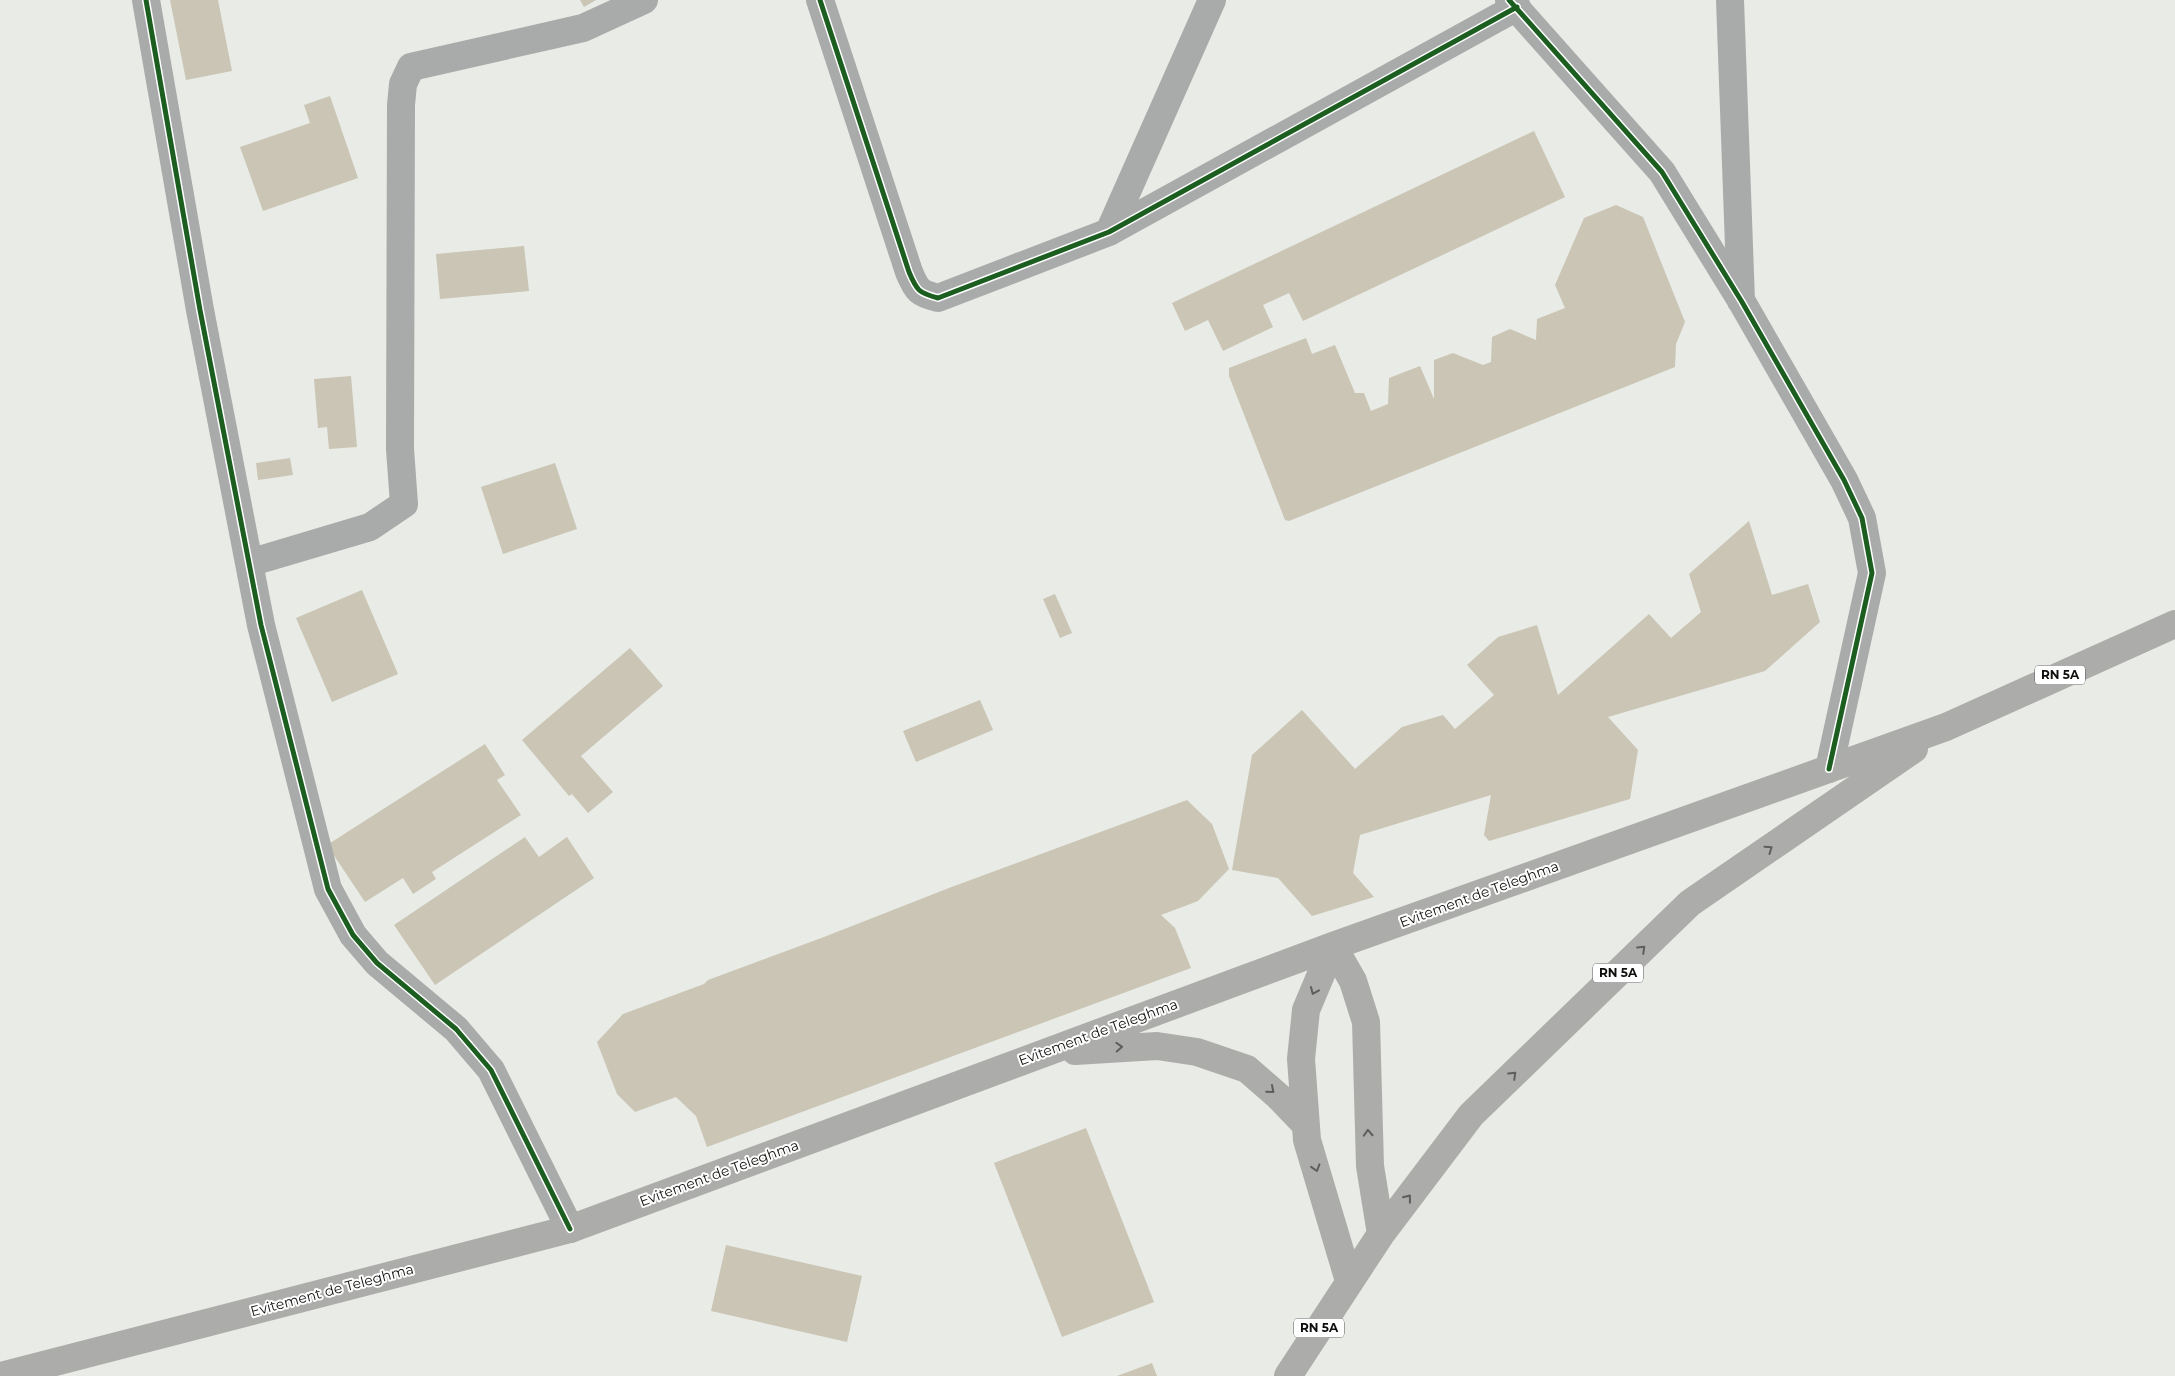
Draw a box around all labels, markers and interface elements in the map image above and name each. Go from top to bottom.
road number: RN 5A [2035,666,2085,684]
one-way arrow [1763,846,1773,855]
street label: Evitement de Teleghma [1397,857,1561,931]
one-way arrow [1637,946,1646,955]
road number: RN 5A [1593,964,1643,982]
one-way arrow [1310,986,1320,995]
street label: Evitement de Teleghma [1016,995,1180,1069]
one-way arrow [1115,1042,1123,1053]
one-way arrow [1507,1072,1516,1081]
one-way arrow [1265,1084,1274,1093]
one-way arrow [1363,1129,1374,1137]
street label: Evitement de Teleghma [637,1136,801,1210]
one-way arrow [1310,1163,1320,1171]
one-way arrow [1402,1194,1411,1204]
street label: Evitement de Teleghma [248,1260,416,1320]
road number: RN 5A [1294,1319,1344,1338]

